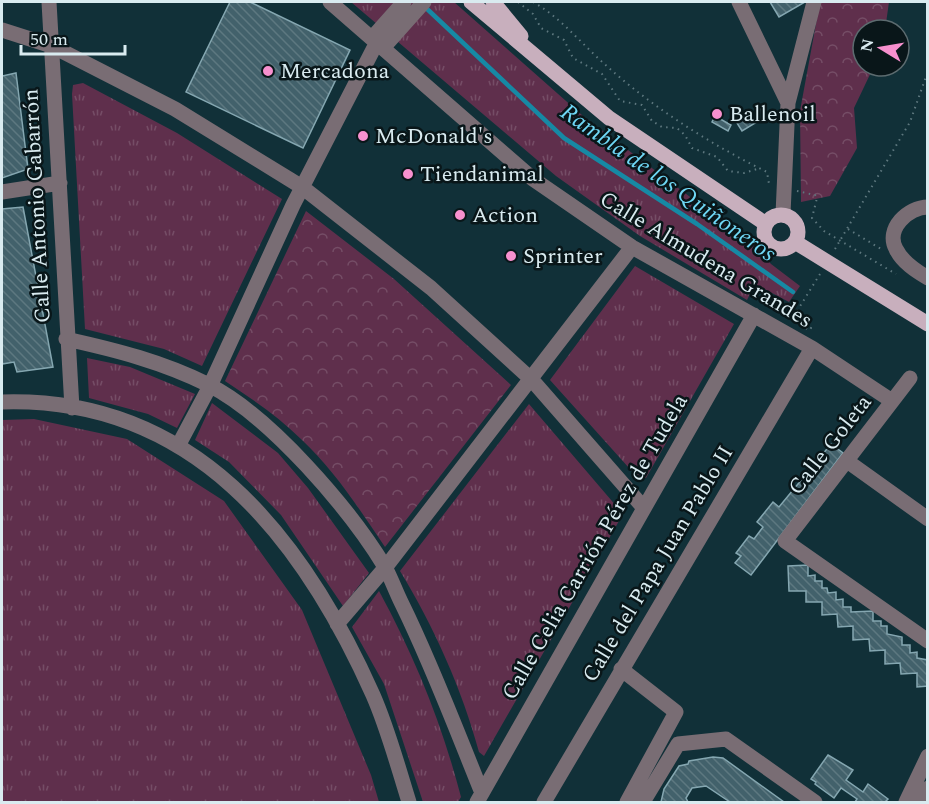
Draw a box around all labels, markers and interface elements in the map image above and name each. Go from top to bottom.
scale bar [21,18,124,56]
north arrow [851,18,911,78]
text: 50 m [30,26,68,53]
text: N [854,37,880,54]
place label: Mercadona [280,55,390,88]
marker: Mercadona [261,64,275,78]
street label: Calle Antonio Gabarrón [14,88,60,324]
water label: Rambla de los Quiñoneros [553,95,784,272]
place label: Ballenoil [729,98,816,131]
marker: Ballenoil [710,107,724,121]
place label: McDonald's [375,120,493,153]
marker: McDonald's [356,129,370,143]
place label: Tiendanimal [420,158,544,191]
marker: Tiendanimal [401,167,415,181]
street label: Calle Almudena Grandes [593,183,819,337]
place label: Action [472,199,538,232]
marker: Action [453,208,467,222]
place label: Sprinter [523,240,603,273]
marker: Sprinter [504,249,518,263]
street label: Calle Goleta [780,387,880,503]
street label: Calle Celia Carrión Pérez de Tudela [494,388,697,706]
street label: Calle del Papa Juan Pablo II [574,439,742,689]

